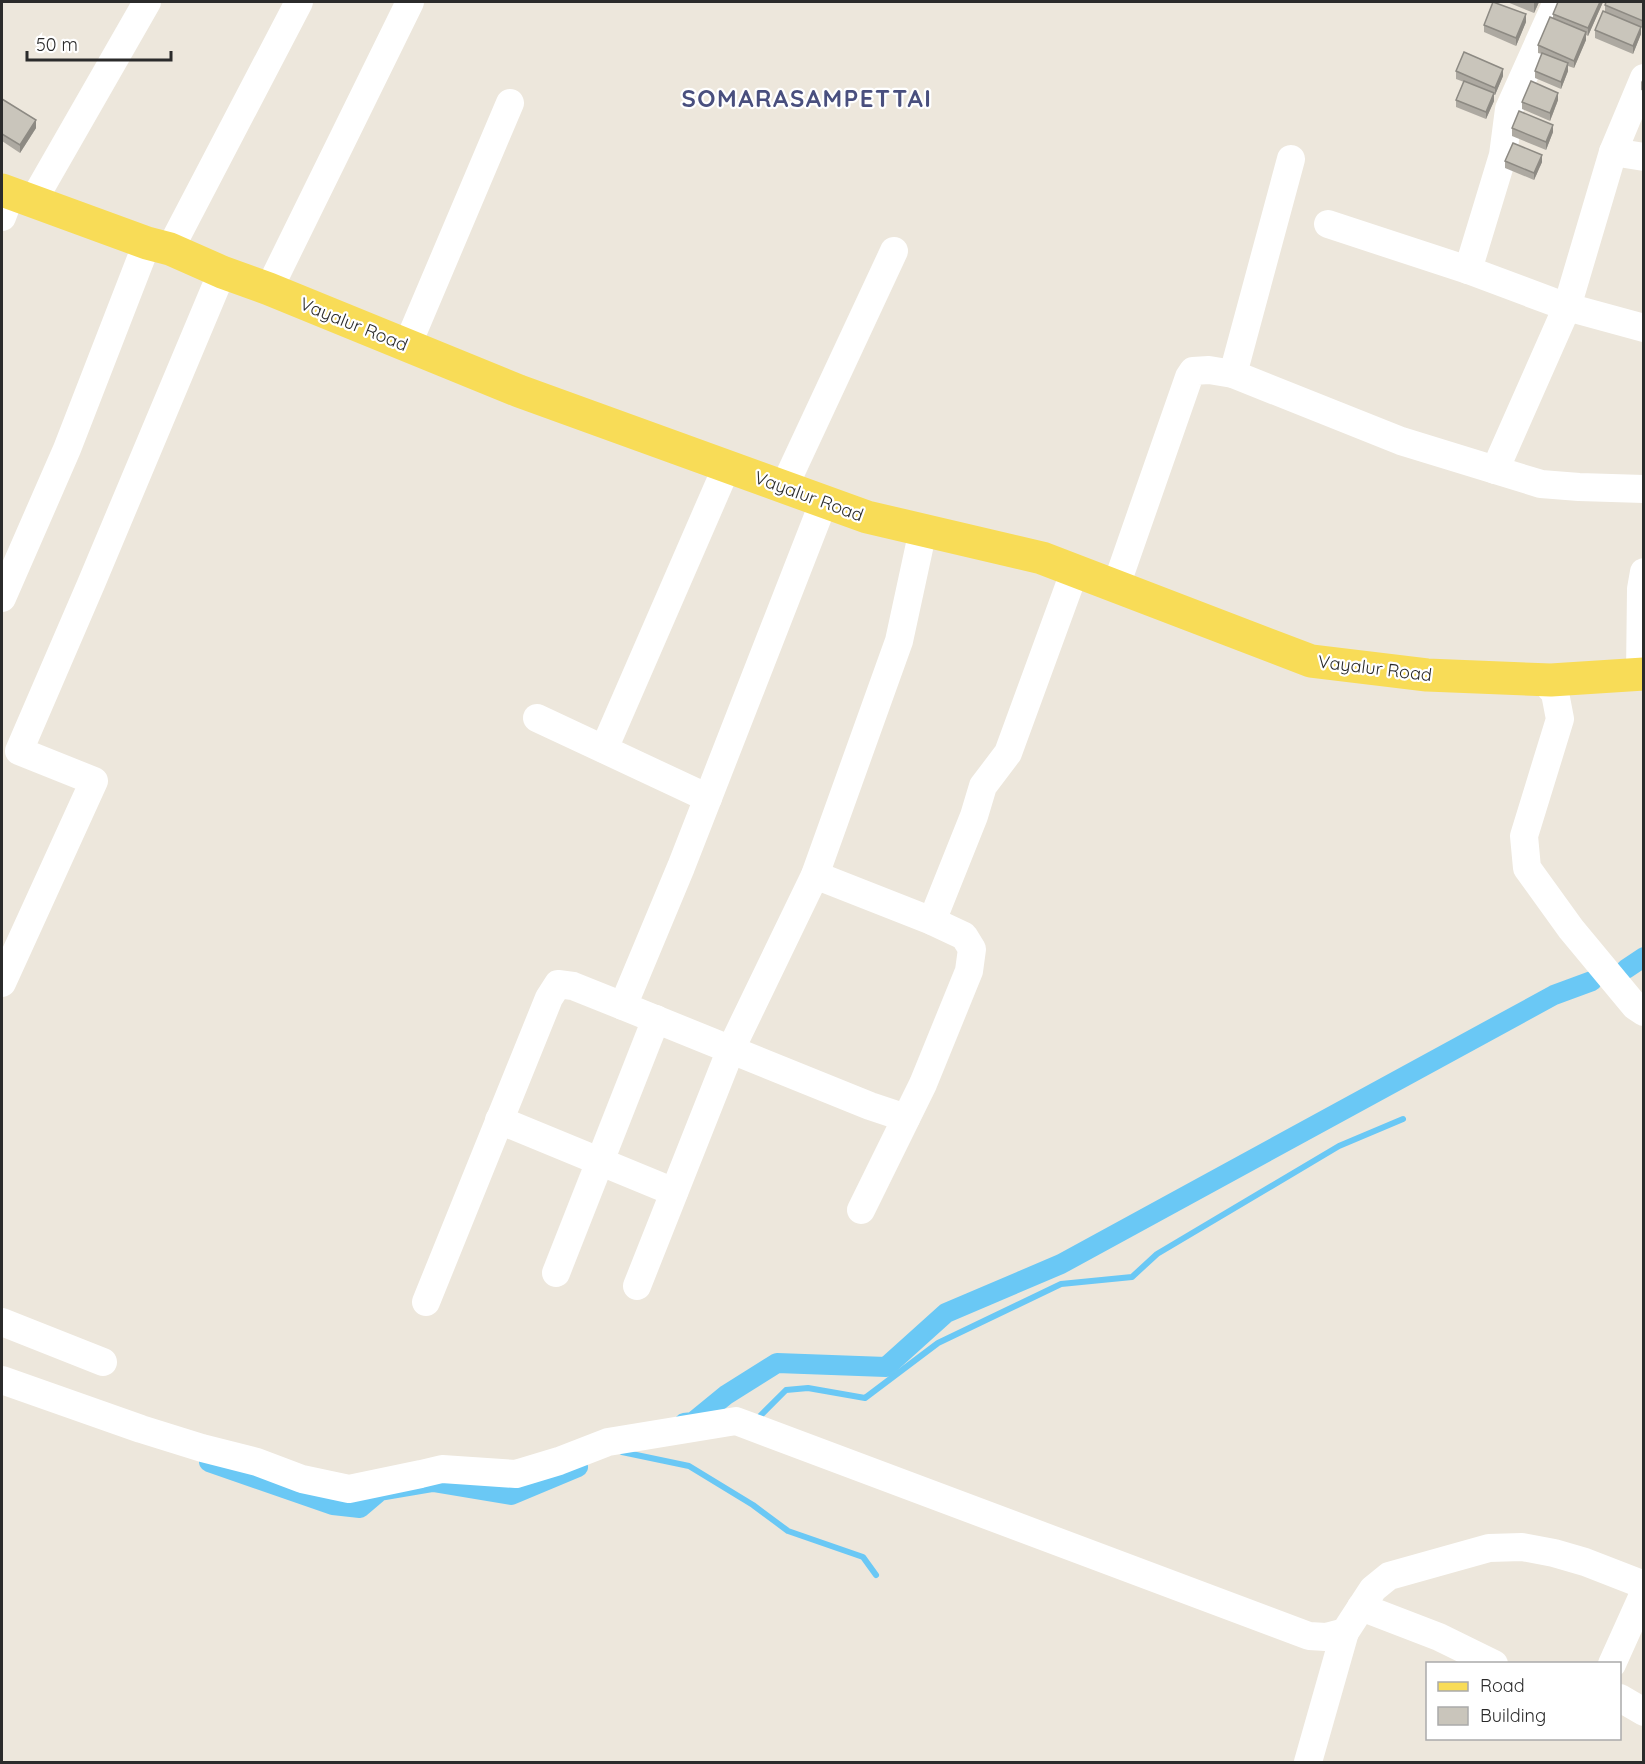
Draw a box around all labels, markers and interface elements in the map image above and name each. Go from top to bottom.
scale bar [27,24,171,62]
text: 50 m [36,33,78,56]
district label: SOMARASAMPETTAI [682,83,932,113]
street label: Vayalur Road [297,292,411,356]
street label: Vayalur Road [751,466,867,526]
street label: Vayalur Road [1317,650,1433,686]
legend [1426,1662,1621,1740]
text: Road [1480,1674,1525,1697]
text: Building [1480,1704,1546,1727]

